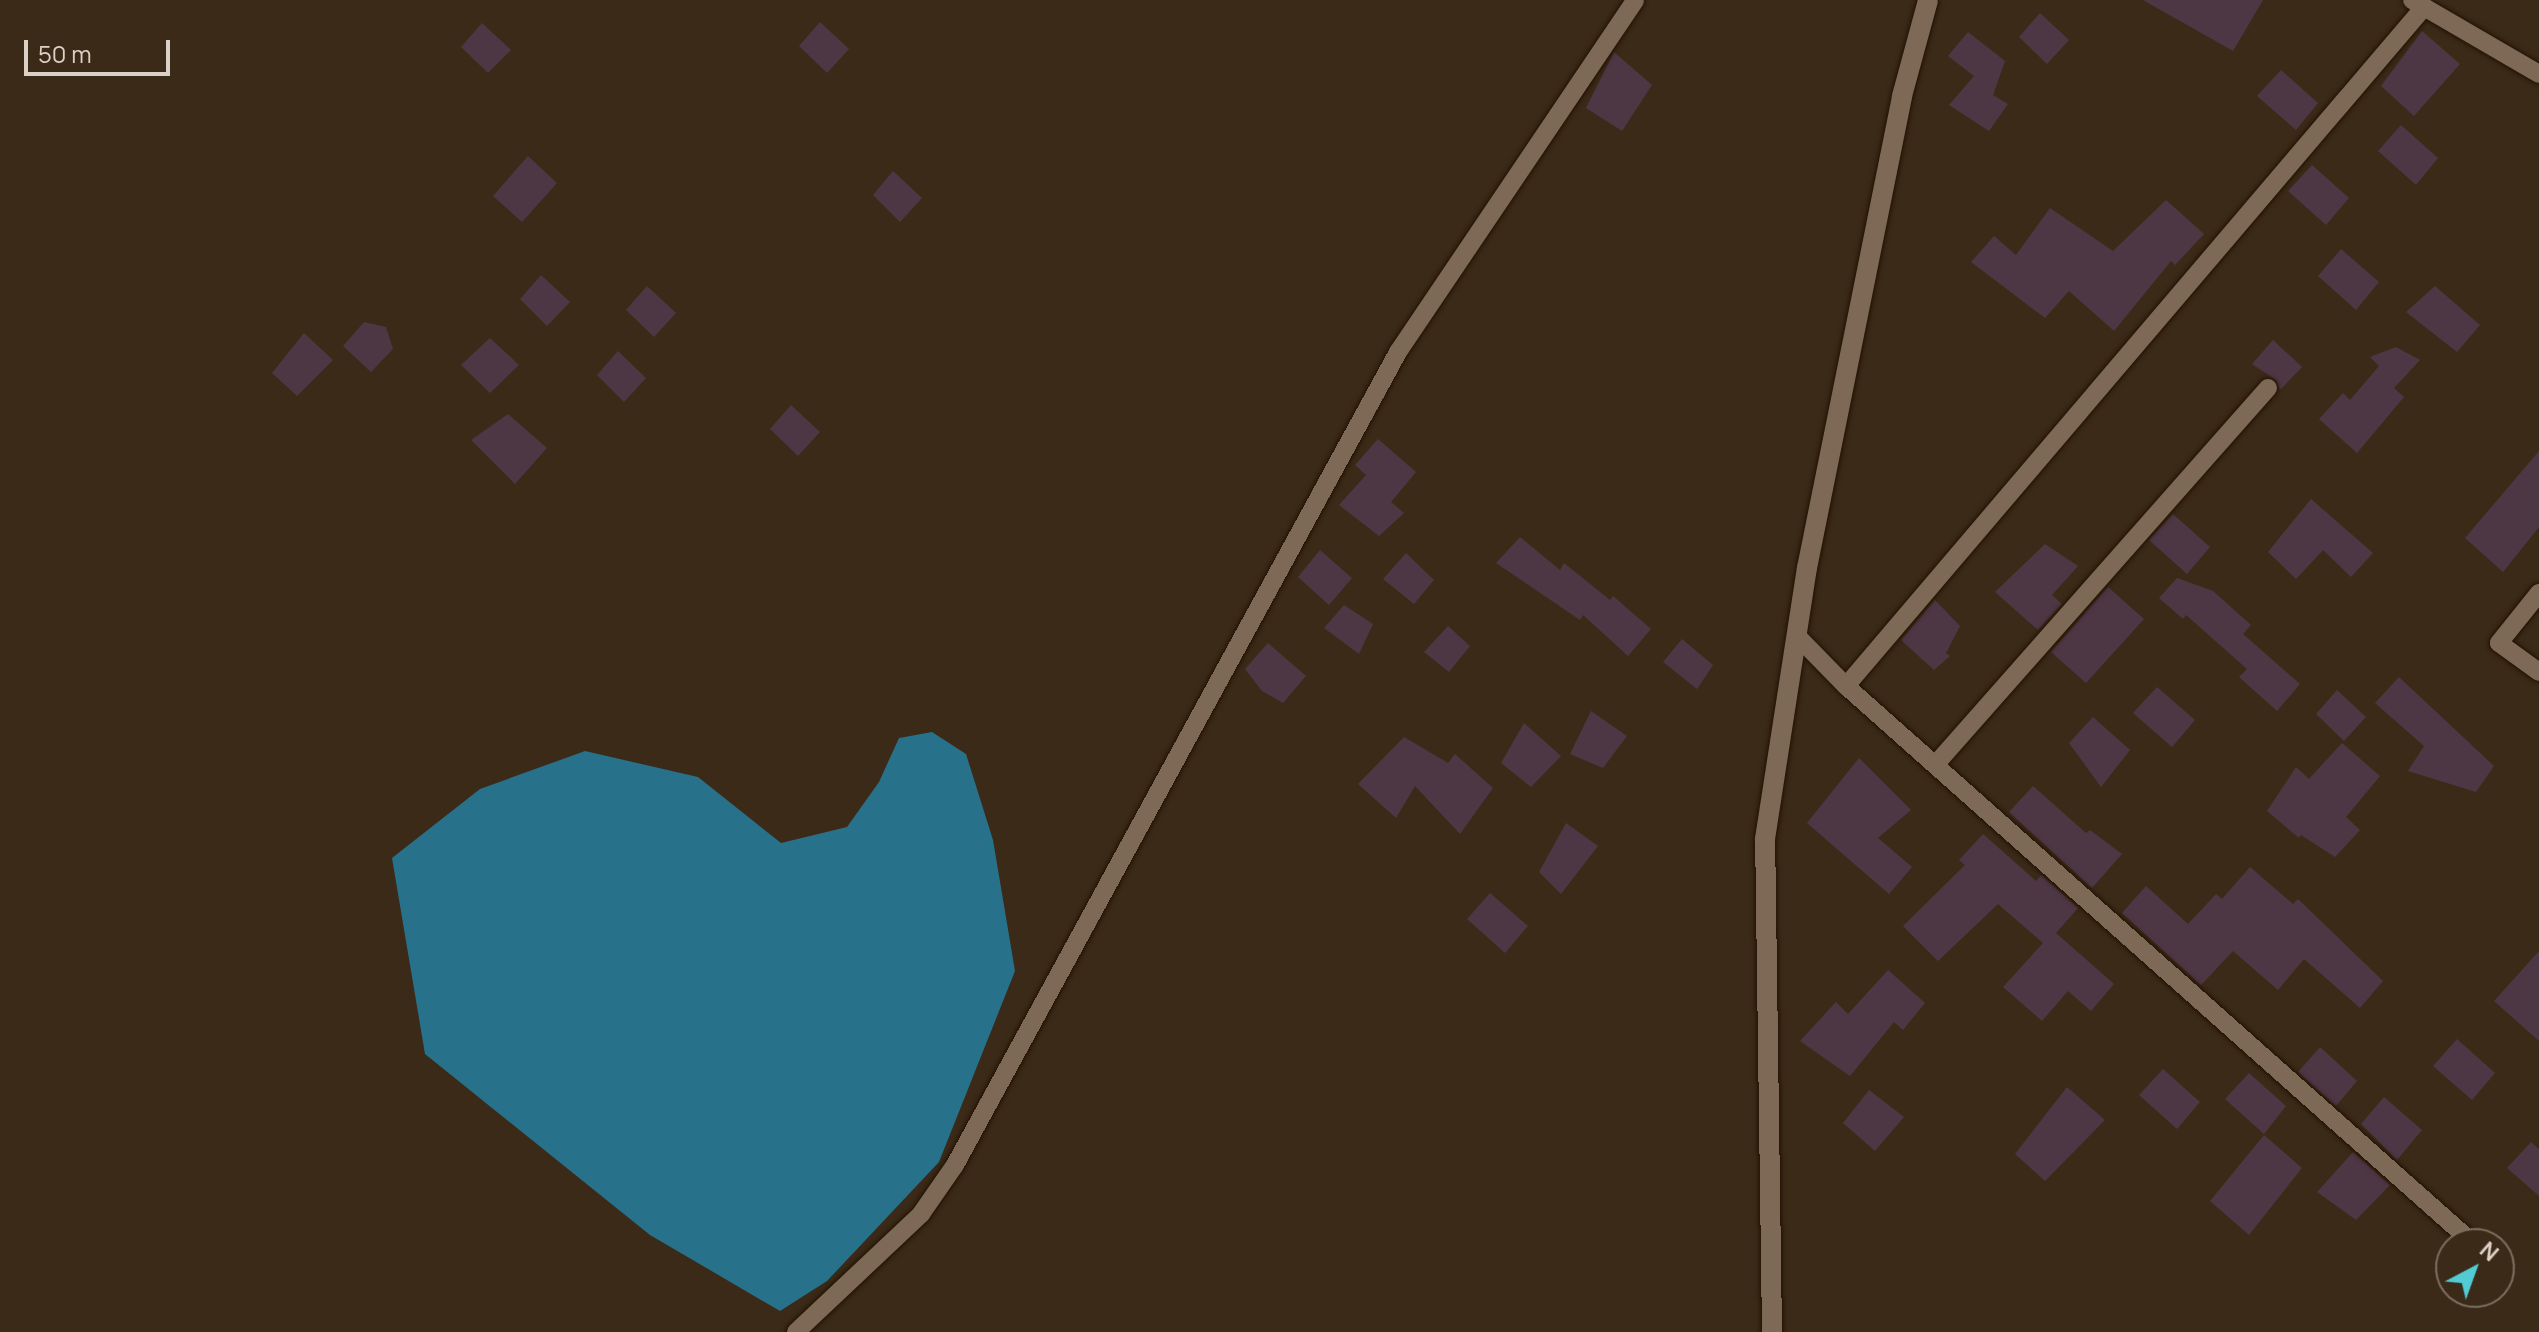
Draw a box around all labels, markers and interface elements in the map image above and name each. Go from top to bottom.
scale bar [28,24,174,74]
text: 50 m [38,37,92,70]
north arrow [2435,1228,2515,1308]
text: N [2474,1235,2505,1268]

